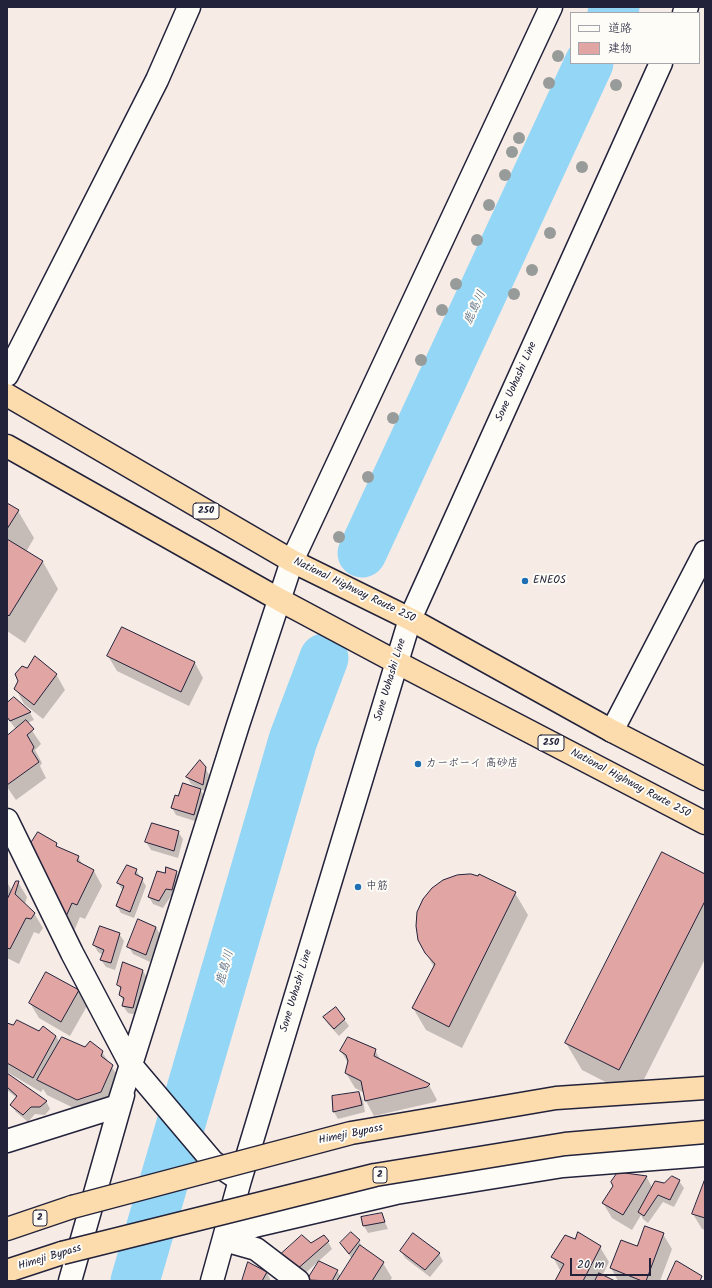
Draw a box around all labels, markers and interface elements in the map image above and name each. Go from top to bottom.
legend [570,12,700,64]
text: 道路 [608,19,632,38]
text: 建物 [608,39,632,58]
water label: 鹿島川 [462,289,490,327]
street label: Sone Uohashi Line [494,340,540,424]
road number: 250 [193,503,219,519]
street label: National Highway Route 250 [291,556,417,626]
place label: ENEOS [533,574,566,588]
marker: ENEOS [520,576,530,586]
street label: Sone Uohashi Line [372,637,410,723]
road number: 250 [538,735,564,751]
street label: National Highway Route 250 [568,747,692,821]
place label: カーボーイ 高砂店 [426,757,518,771]
marker: カーボーイ 高砂店 [413,759,423,769]
place label: 中筋 [366,880,388,894]
marker: 中筋 [353,882,363,892]
street label: Sone Uohashi Line [278,948,316,1034]
water label: 鹿島川 [214,949,238,987]
street label: Himeji Bypass [318,1122,384,1148]
road number: 2 [373,1167,387,1183]
road number: 2 [33,1210,47,1226]
street label: Himeji Bypass [17,1242,83,1274]
scale bar [572,1250,653,1276]
text: 20 m [577,1255,604,1274]

